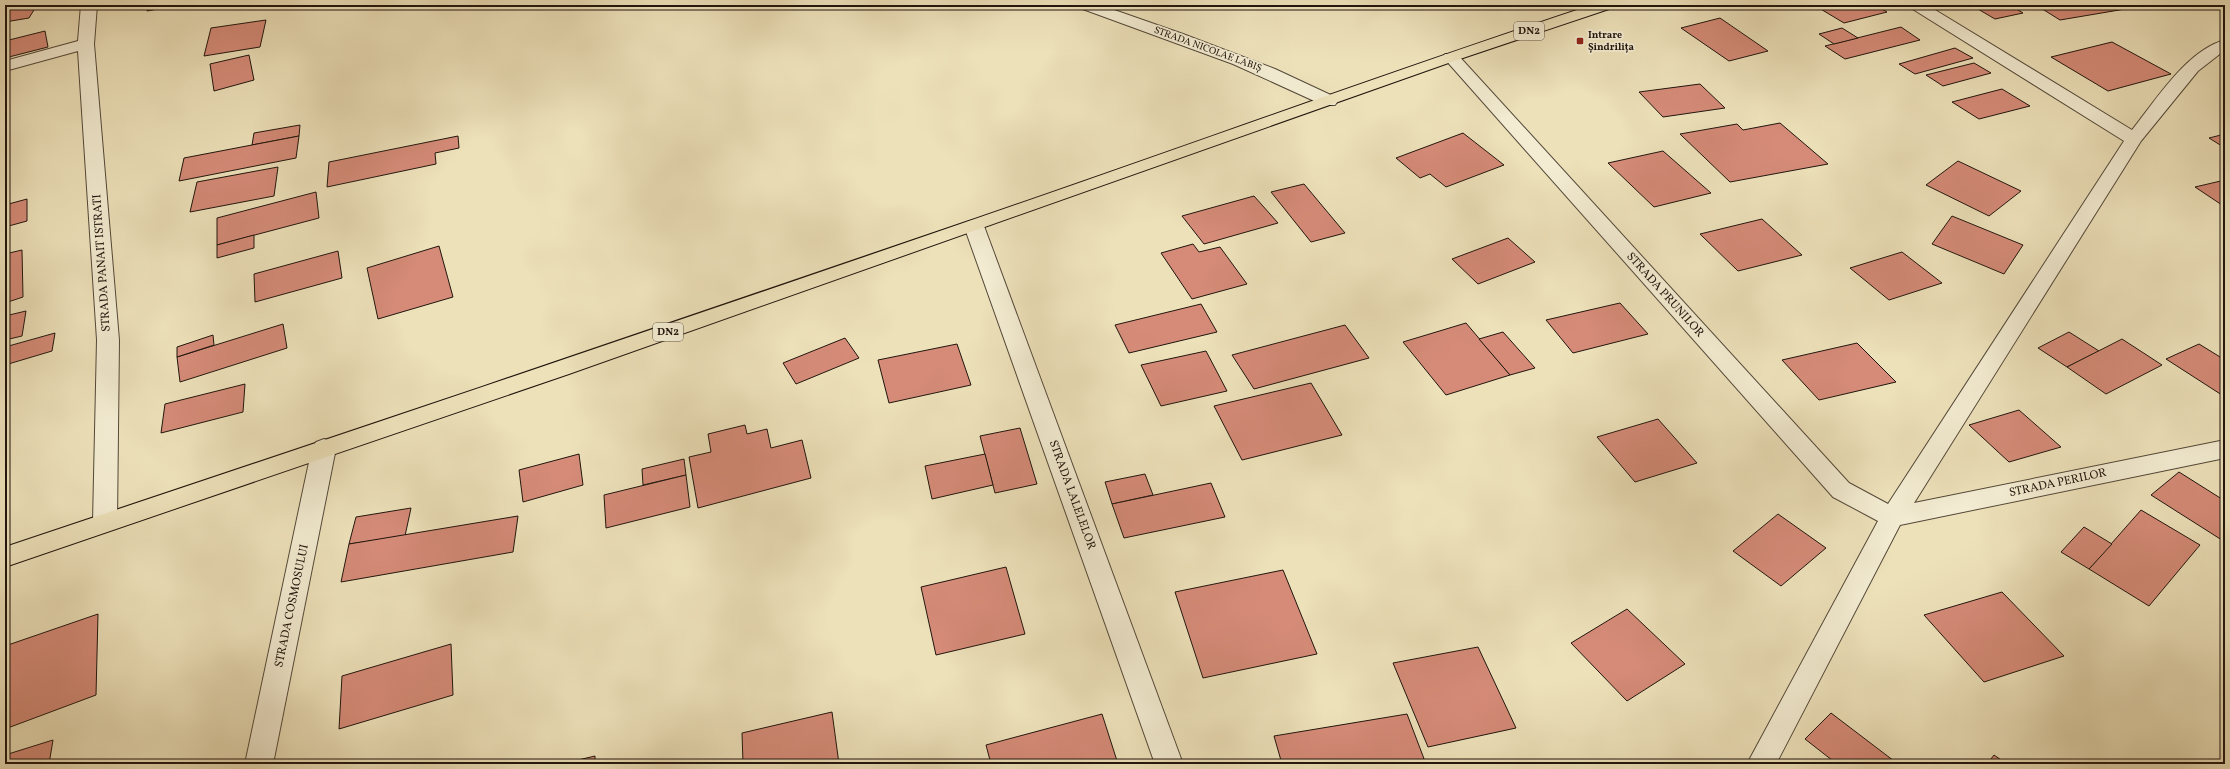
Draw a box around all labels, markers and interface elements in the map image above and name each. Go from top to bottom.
road number: DN2 [1514,22,1544,40]
street label: STRADA NICOLAE LABIȘ [1152,23,1264,75]
place label: Intrare Șindrilița [1588,28,1635,54]
marker: Intrare Șindrilița [1575,36,1585,46]
street label: STRADA PANAIT ISTRATI [89,194,115,332]
street label: STRADA PRUNILOR [1623,249,1707,341]
road number: DN2 [653,323,683,341]
street label: STRADA LALELELOR [1045,438,1099,552]
street label: STRADA PERILOR [2008,465,2108,501]
street label: STRADA COSMOSULUI [271,543,313,669]

